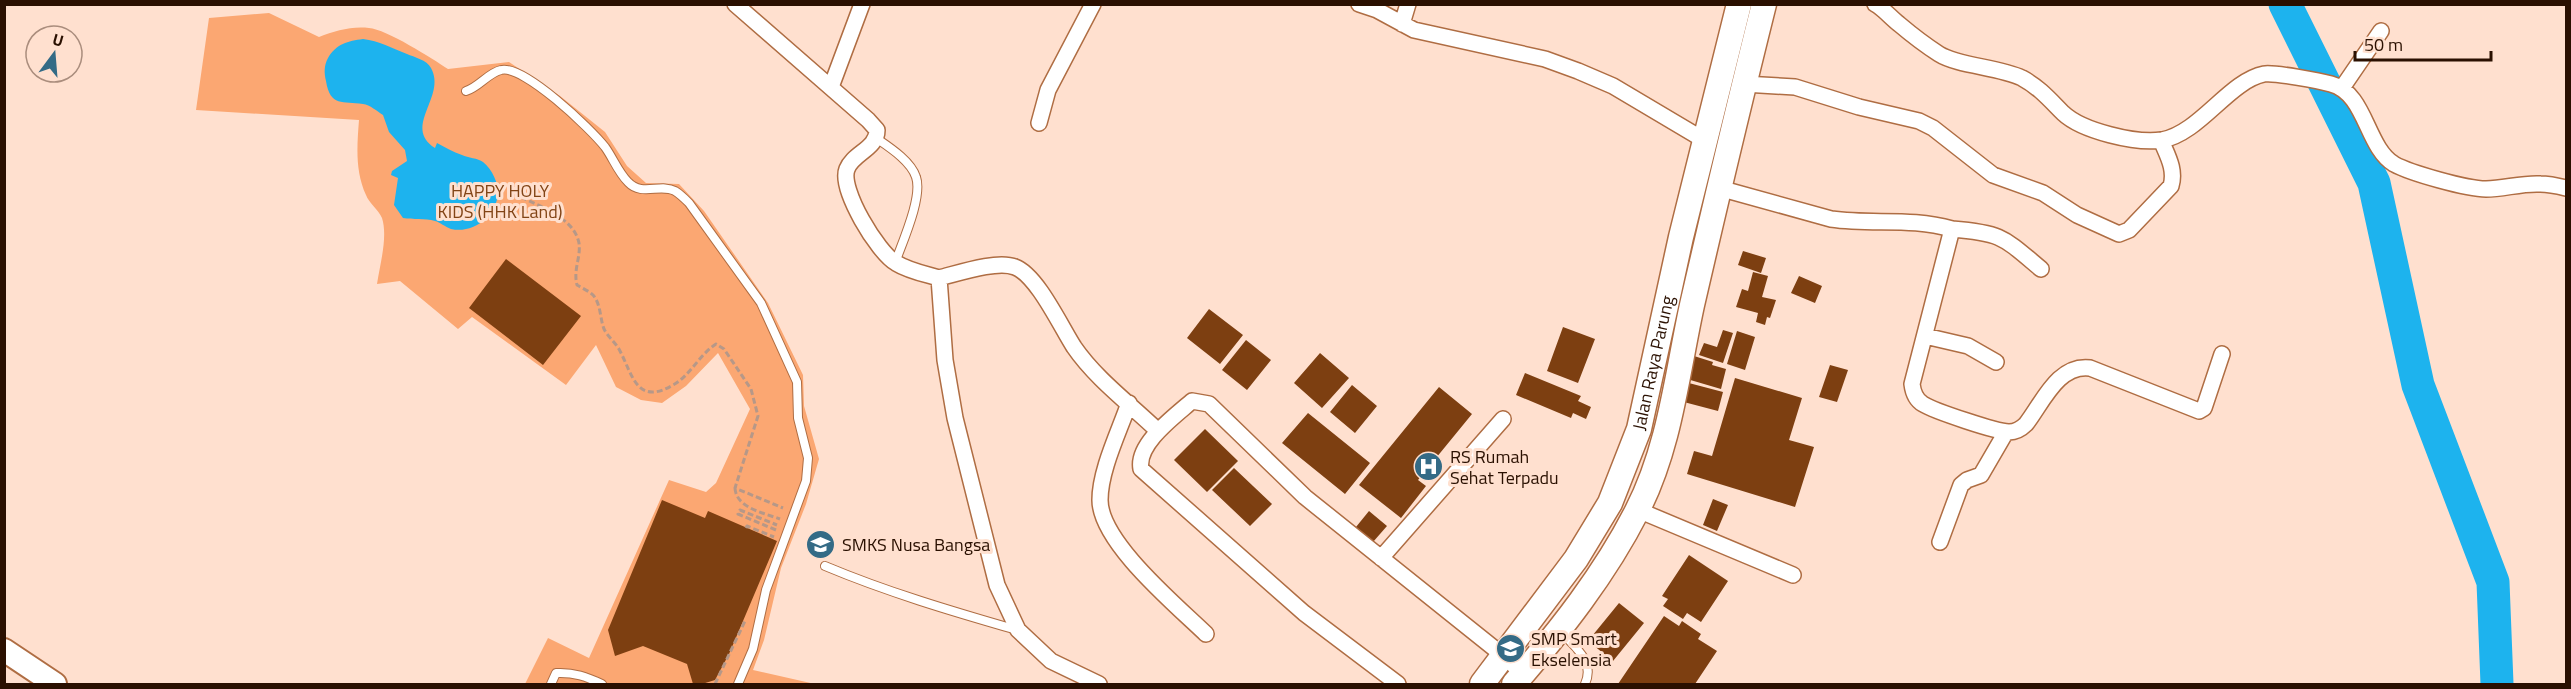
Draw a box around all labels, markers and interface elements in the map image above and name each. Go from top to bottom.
north arrow [24,24,84,84]
scale bar [2355,24,2492,62]
text: U [50,27,66,53]
text: 50 m [2364,31,2403,58]
park label: HAPPY HOLY KIDS (HHK Land) [438,177,562,225]
street label: Jalan Raya Parung [1625,293,1681,433]
place label: RS Rumah Sehat Terpadu [1450,443,1559,491]
hospital icon: RS Rumah Sehat Terpadu [1413,451,1445,483]
school or university icon: SMKS Nusa Bangsa [805,529,837,561]
place label: SMKS Nusa Bangsa [842,531,990,558]
place label: SMP Smart Ekselensia [1531,625,1618,673]
school or university icon: SMP Smart Ekselensia [1494,633,1526,665]

